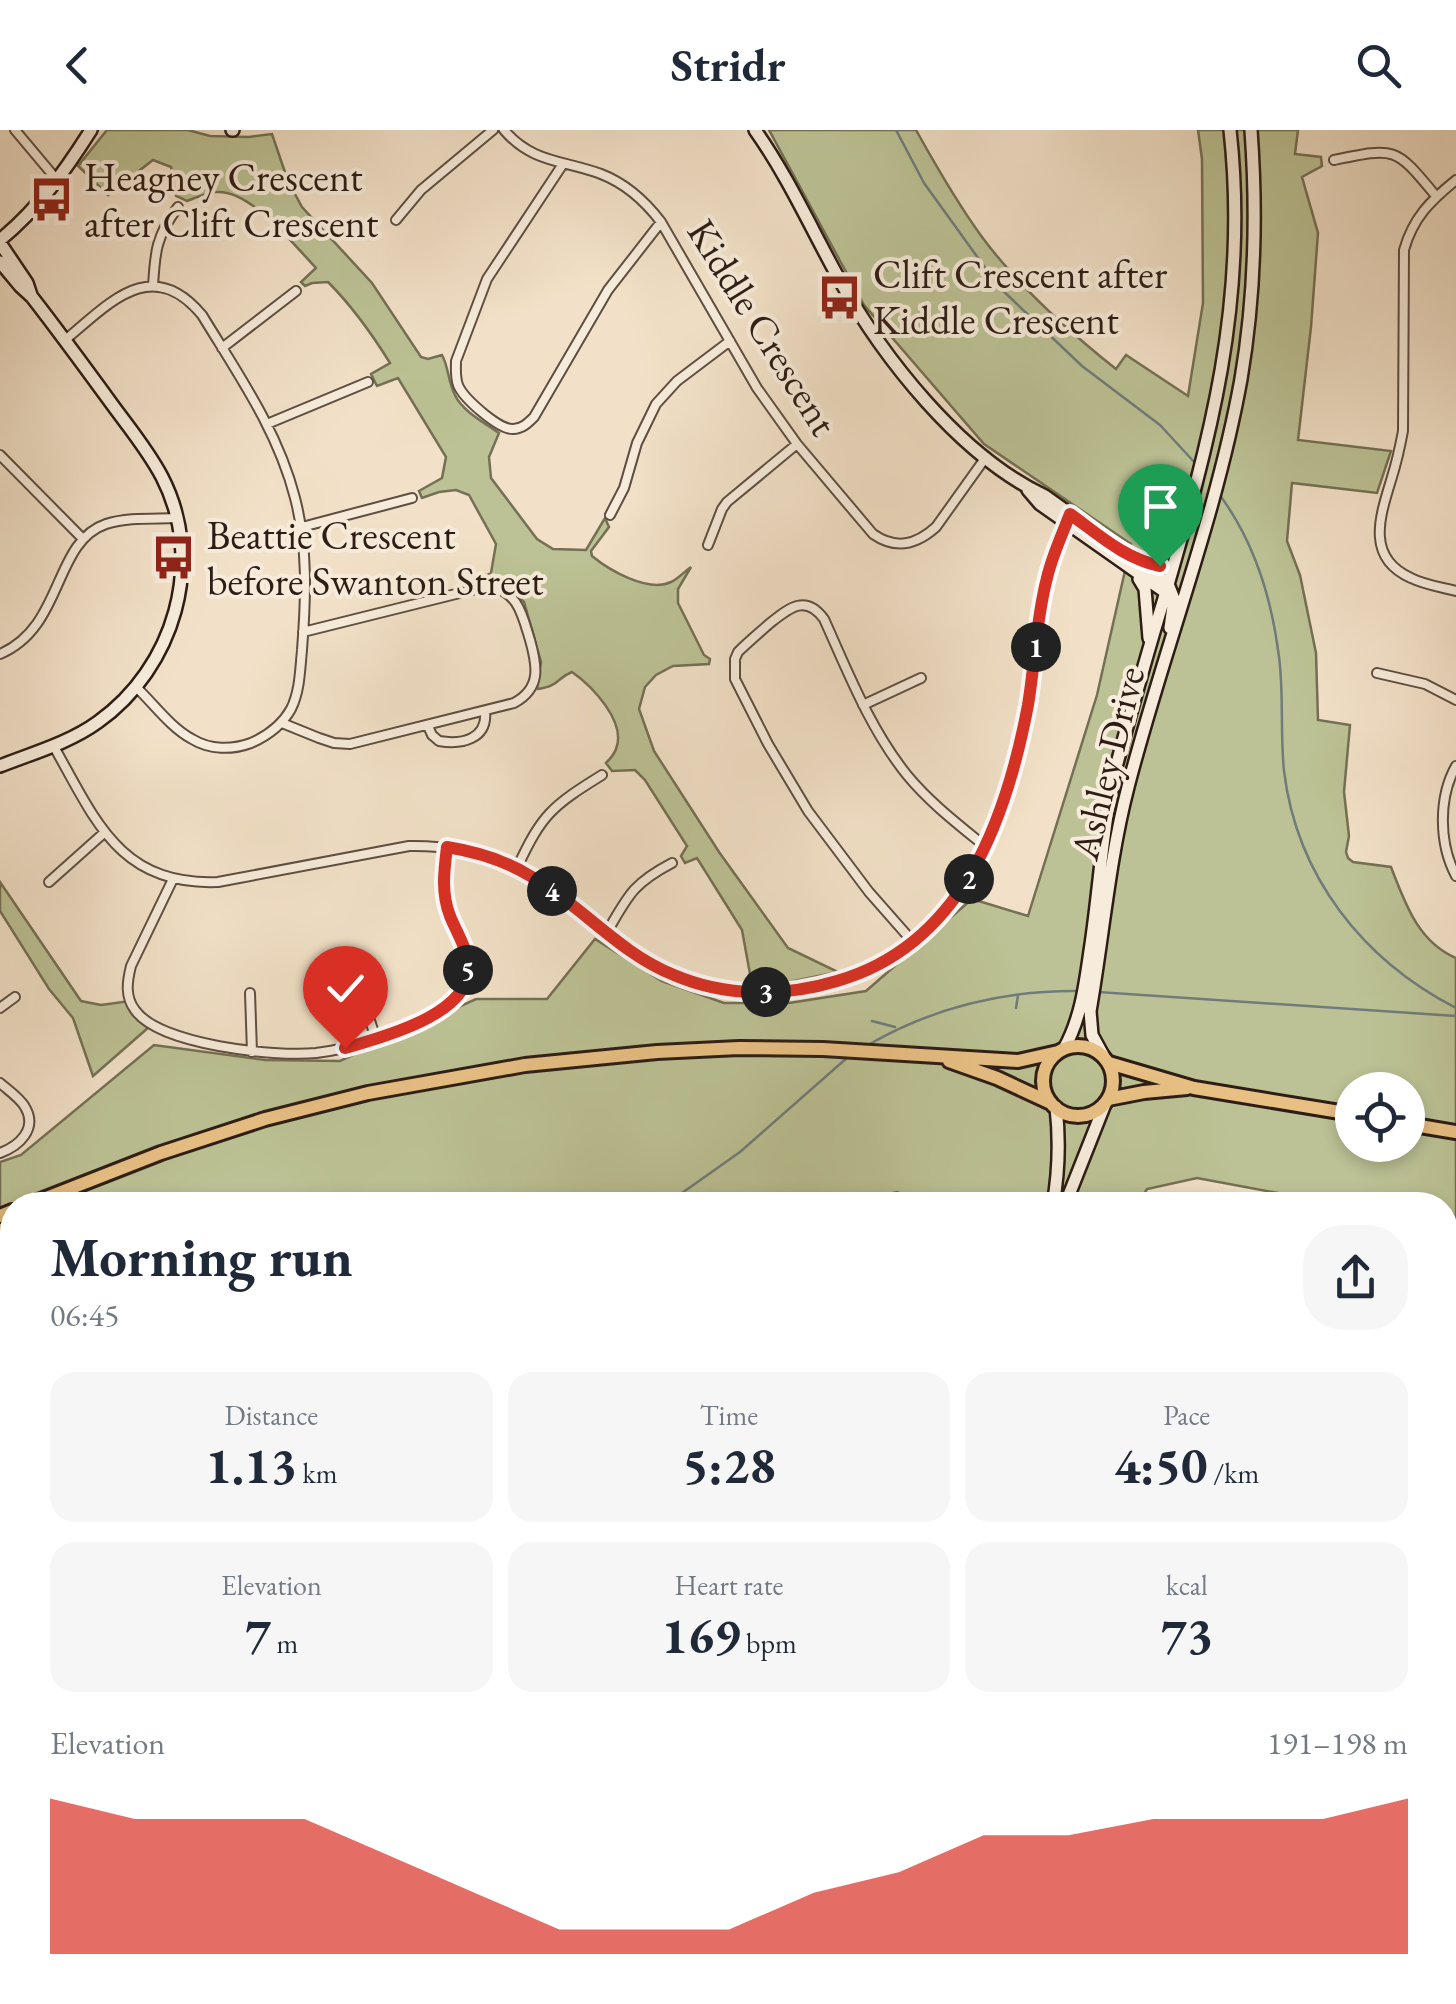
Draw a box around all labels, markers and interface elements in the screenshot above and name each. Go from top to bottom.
text: Stridr [671,36,785,94]
icon: back [50,38,105,93]
icon: search [1351,38,1406,93]
place label: Heagney Crescent after Clift Crescent [84,151,379,249]
bus stop icon: Heagney Crescent after Clift Crescent [27,176,75,224]
street label: Kiddle Crescent [676,209,850,445]
place label: Clift Crescent after Kiddle Crescent [873,248,1168,346]
bus stop icon: Clift Crescent after Kiddle Crescent [816,273,864,321]
pin [1118,464,1203,567]
icon: arrive [1133,479,1188,534]
place label: Beattie Crescent before Swanton Street [207,509,544,607]
bus stop icon: Beattie Crescent before Swanton Street [150,534,198,582]
pin: 1 [1011,622,1061,672]
text: 1 [1029,629,1043,665]
street label: Ashley Drive [1058,661,1156,866]
pin: 2 [944,854,994,904]
text: 2 [962,861,976,897]
pin: 4 [527,866,577,916]
text: 4 [545,873,559,909]
pin: 5 [443,945,493,995]
pin [303,946,388,1049]
text: 5 [461,952,475,988]
icon: check [318,961,373,1016]
pin: 3 [741,967,791,1017]
text: 3 [759,974,773,1010]
map controls [1335,1072,1425,1162]
button: locate [1335,1072,1425,1162]
text: Morning run [50,1221,353,1292]
button: share [1303,1225,1408,1330]
text: 06:45 [50,1294,119,1336]
text: Distance [225,1397,318,1433]
text: Time [700,1397,758,1433]
text: Pace [1163,1397,1210,1433]
text: 1.13 [205,1433,297,1498]
text: 5:28 [682,1433,776,1498]
text: 4:50 [1114,1433,1208,1498]
text: km [297,1455,337,1491]
text: /km [1208,1455,1259,1491]
text: Elevation [221,1567,322,1603]
text: Heart rate [675,1567,783,1603]
text: kcal [1166,1567,1208,1603]
text: 7 [244,1603,271,1668]
text: 169 [661,1603,741,1668]
text: 73 [1160,1603,1213,1668]
text: m [271,1625,298,1661]
text: bpm [741,1625,797,1661]
text: Elevation [50,1722,165,1764]
text: 191–198 m [1267,1722,1408,1764]

